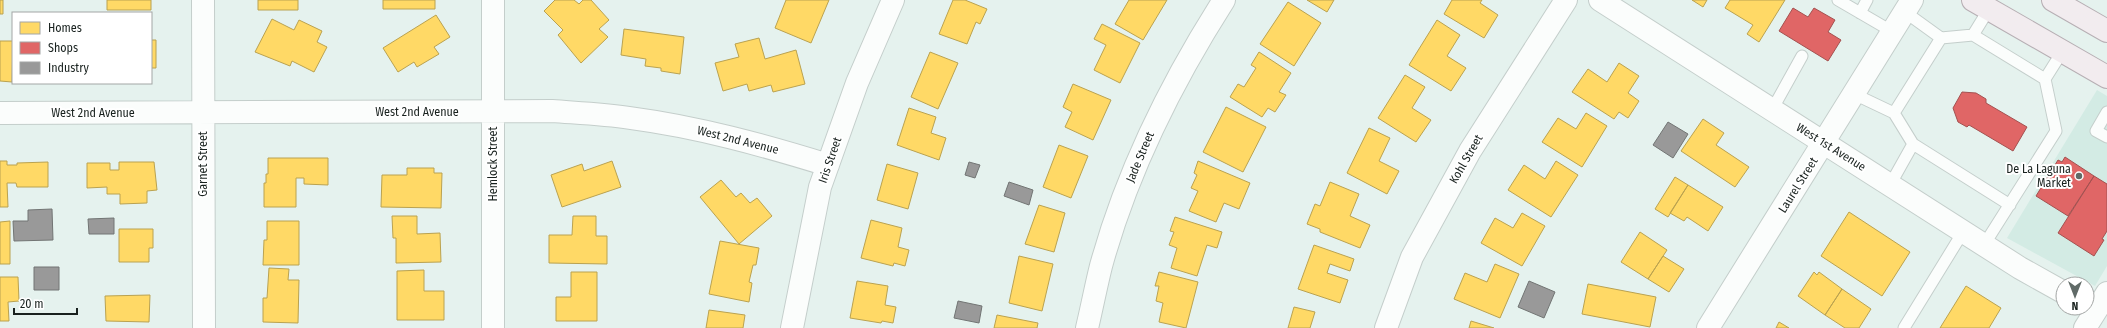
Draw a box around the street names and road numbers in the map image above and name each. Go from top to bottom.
street label: West 2nd Avenue [375,105,459,119]
street label: West 2nd Avenue [51,106,135,120]
street label: West 1st Avenue [1794,120,1868,174]
street label: West 2nd Avenue [696,123,780,157]
street label: Hemlock Street [486,126,500,201]
street label: Jade Street [1123,129,1157,185]
street label: Garnet Street [196,131,210,197]
street label: Kohl Street [1446,132,1486,186]
street label: Iris Street [816,135,844,185]
street label: Laurel Street [1775,155,1821,215]

